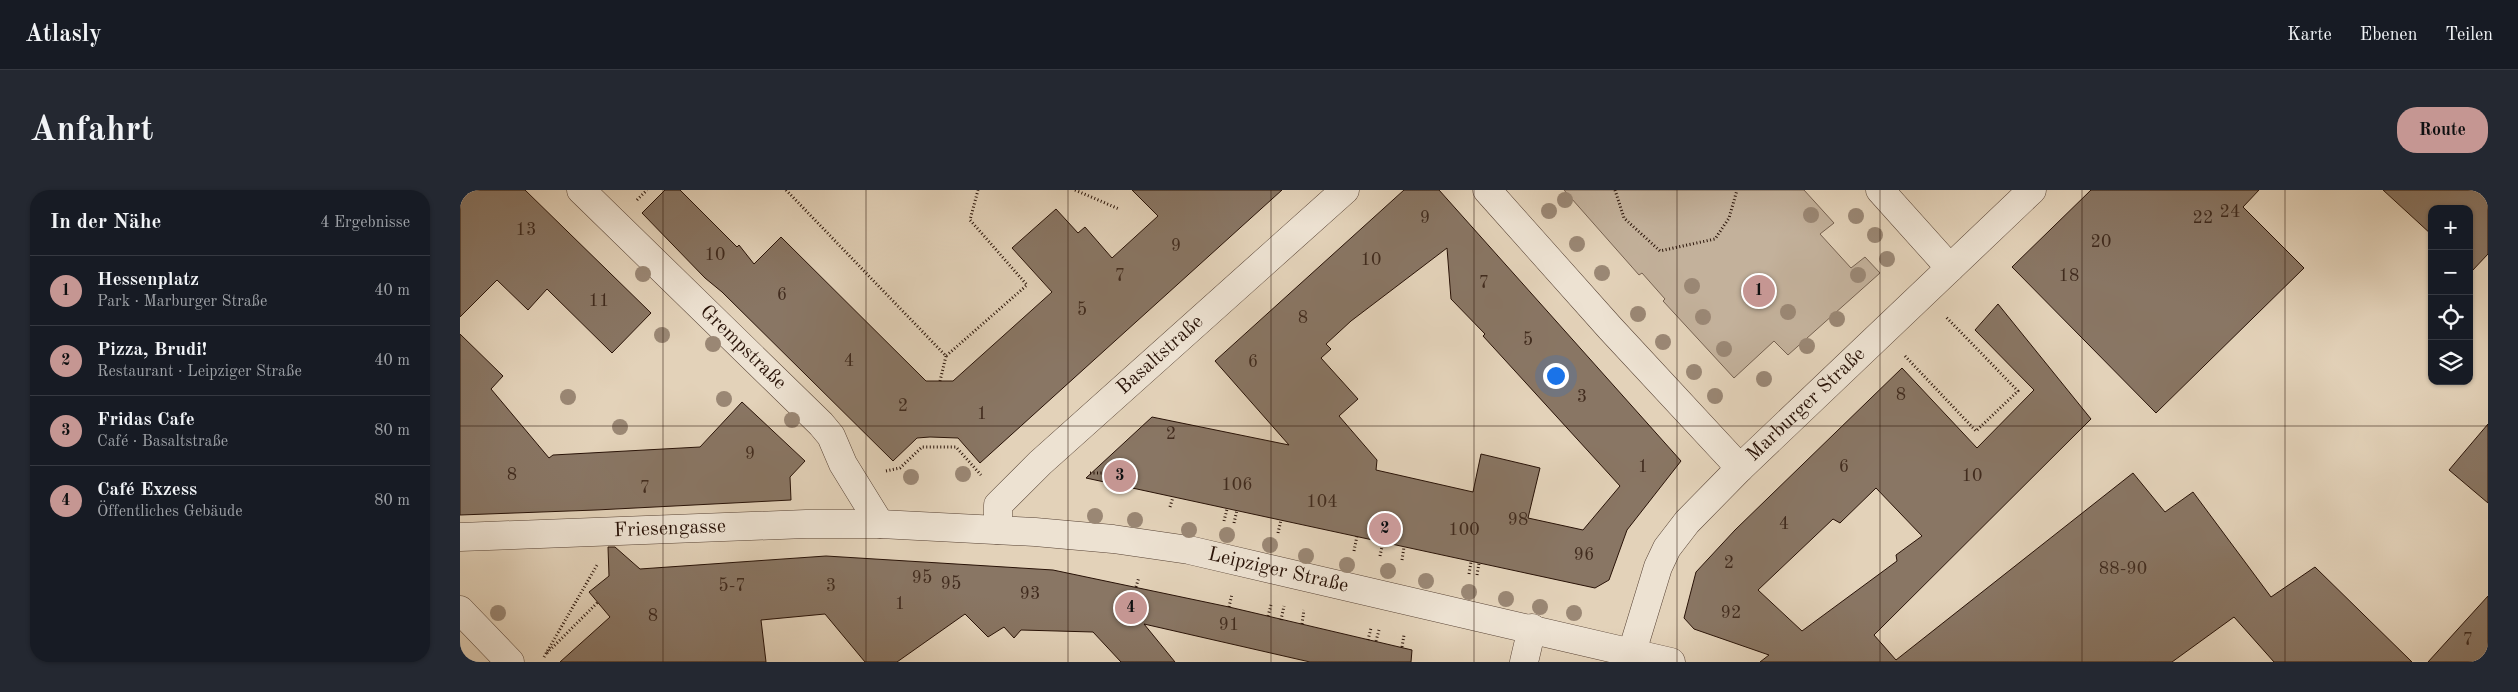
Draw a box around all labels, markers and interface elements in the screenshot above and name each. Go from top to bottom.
text: Atlasly [25,23,102,47]
text: Karte [2287,26,2332,44]
text: Ebenen [2360,26,2417,44]
text: Teilen [2445,26,2493,44]
button: Route [2397,107,2488,153]
text: Anfahrt [30,113,153,148]
house number: 24 [2220,203,2240,221]
map controls [2428,205,2473,385]
button: + [2428,205,2473,250]
house number: 9 [1420,209,1430,227]
house number: 22 [2193,209,2213,227]
text: In der Nähe [50,212,161,233]
text: 4 Ergebnisse [320,215,410,231]
house number: 13 [516,221,536,239]
house number: 20 [2091,233,2111,251]
house number: 9 [1171,237,1181,255]
house number: 10 [705,246,725,264]
button: − [2428,250,2473,295]
house number: 10 [1361,251,1381,269]
house number: 7 [1115,267,1125,285]
house number: 18 [2059,267,2079,285]
text: Hessenplatz [97,271,199,290]
pin: 1 [1743,272,1775,310]
house number: 7 [1479,274,1489,292]
text: 1 [61,283,71,299]
text: 40 m [374,283,410,299]
house number: 6 [777,286,787,304]
house number: 11 [589,292,609,310]
text: Park · Marburger Straße [97,294,267,310]
button: locate [2428,295,2473,340]
house number: 5 [1077,301,1087,319]
street label: Grempstraße [696,302,790,394]
house number: 8 [1298,309,1308,327]
street label: Basaltstraße [1113,312,1207,399]
house number: 5 [1523,331,1533,349]
button: layers [2428,340,2473,385]
text: Pizza, Brudi! [97,341,207,360]
street label: Marburger Straße [1743,344,1869,466]
house number: 4 [844,352,854,370]
text: 2 [61,353,71,369]
text: 40 m [374,353,410,369]
house number: 6 [1248,353,1258,371]
your location [1543,363,1569,389]
text: Restaurant · Leipziger Straße [97,364,302,380]
house number: 8 [1896,386,1906,404]
house number: 3 [1577,388,1587,406]
house number: 2 [898,397,908,415]
house number: 1 [977,405,987,423]
text: Fridas Cafe [97,411,195,430]
text: 3 [61,423,71,439]
text: 80 m [374,423,410,439]
house number: 2 [1166,425,1176,443]
text: Café · Basaltstraße [97,434,228,450]
house number: 9 [745,445,755,463]
pin: 3 [1104,457,1136,495]
house number: 1 [1638,458,1648,476]
house number: 6 [1839,458,1849,476]
house number: 8 [507,466,517,484]
house number: 10 [1962,467,1982,485]
house number: 106 [1221,476,1253,494]
house number: 7 [640,479,650,497]
text: Café Exzess [97,481,197,500]
text: 4 [61,493,71,509]
text: 80 m [374,493,410,509]
house number: 104 [1306,493,1338,511]
text: Öffentliches Gebäude [97,504,243,520]
pin: 2 [1369,510,1401,548]
house number: 98 [1508,511,1528,529]
house number: 4 [1779,515,1789,533]
street label: Friesengasse [613,517,726,541]
house number: 100 [1448,521,1480,539]
street label: Leipziger Straße [1206,545,1350,597]
house number: 96 [1574,546,1594,564]
house number: 2 [1724,554,1734,572]
house number: 88-90 [2099,560,2147,578]
house number: 95 [912,569,932,587]
house number: 95 [941,575,961,593]
house number: 5-7 [718,577,746,595]
house number: 3 [826,577,836,595]
house number: 93 [1020,585,1040,603]
pin: 4 [1115,589,1147,627]
house number: 1 [895,595,905,613]
house number: 92 [1721,604,1741,622]
house number: 8 [648,607,658,625]
house number: 91 [1219,616,1239,634]
house number: 7 [2463,631,2473,649]

